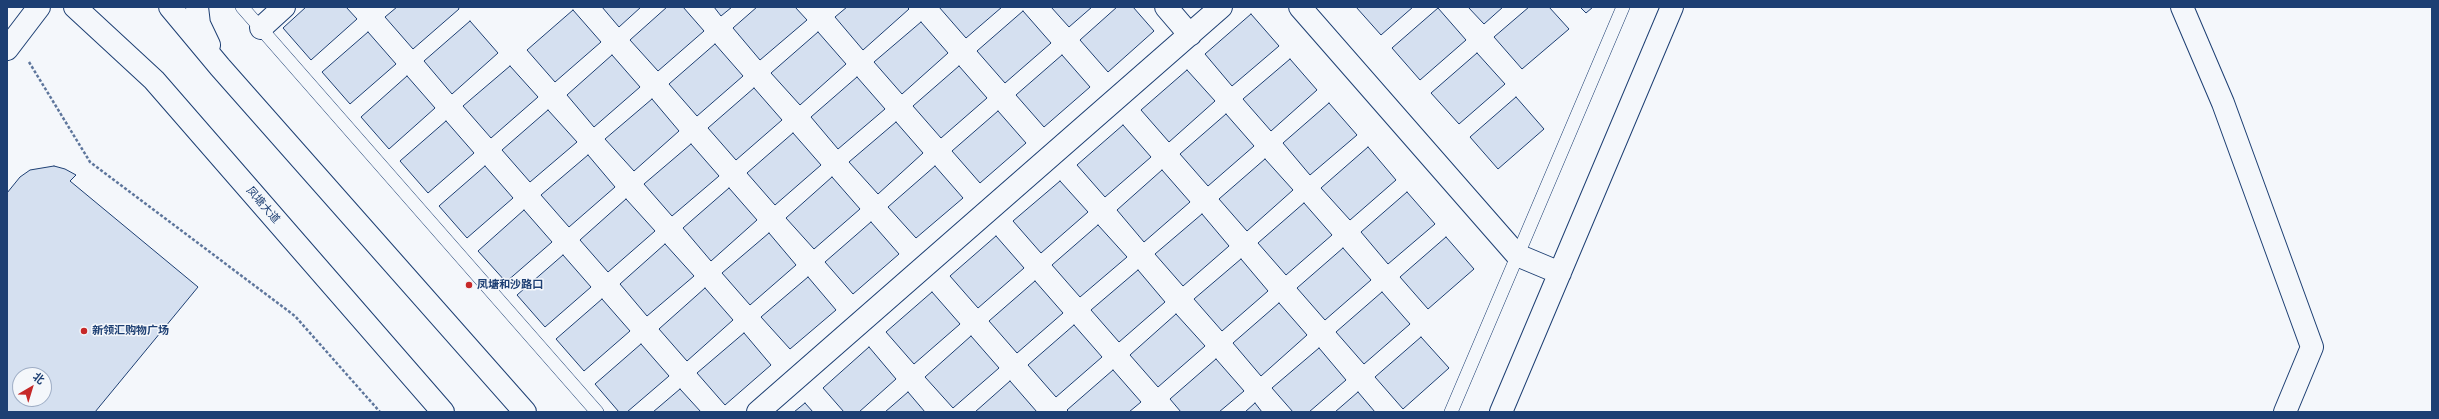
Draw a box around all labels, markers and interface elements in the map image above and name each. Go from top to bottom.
street label: 凤塘大道 [244,184,282,226]
place label: 凤塘和沙路口 [477,278,543,292]
marker: 凤塘和沙路口 [464,280,474,290]
place label: 新领汇购物广场 [92,324,169,338]
marker: 新领汇购物广场 [79,326,89,336]
north arrow [12,367,52,407]
text: 北 [30,369,47,387]

